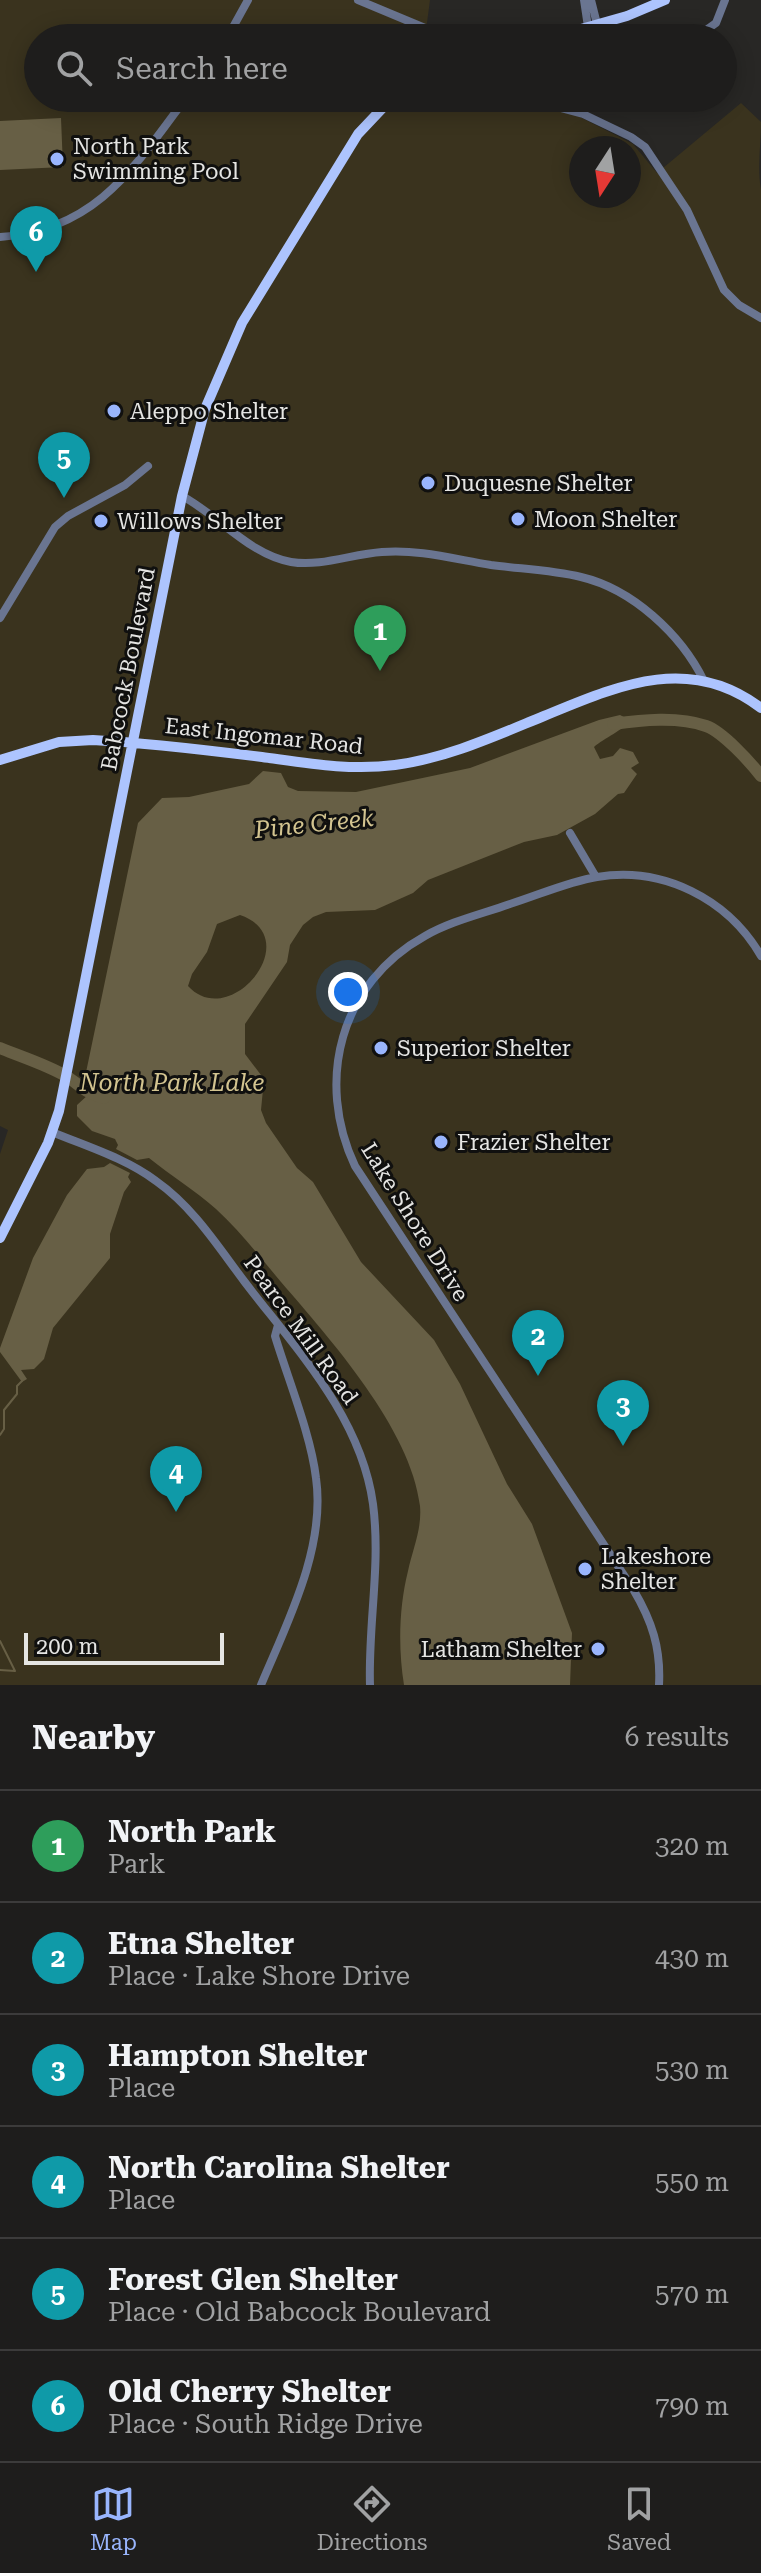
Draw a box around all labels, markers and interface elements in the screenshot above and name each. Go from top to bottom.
search box [24,24,737,112]
icon: search [52,46,96,90]
text: Search here [116,51,288,86]
place label: North Park Swimming Pool [73,134,239,184]
north arrow [569,136,641,208]
marker: North Park Swimming Pool [48,150,66,168]
pin: 6 [10,206,62,272]
place label: Aleppo Shelter [130,399,288,424]
marker: Aleppo Shelter [105,402,123,420]
pin: 5 [38,432,90,498]
place label: Duquesne Shelter [444,471,633,496]
marker: Duquesne Shelter [419,474,437,492]
place label: Moon Shelter [534,507,677,532]
place label: Willows Shelter [117,509,283,534]
marker: Moon Shelter [509,510,527,528]
marker: Willows Shelter [92,512,110,530]
street label: Babcock Boulevard [96,565,160,773]
pin: 1 [354,605,406,671]
street label: East Ingomar Road [164,713,364,759]
water label: Pine Creek [252,804,375,844]
your location [328,972,368,1012]
place label: Superior Shelter [397,1036,571,1061]
marker: Superior Shelter [372,1039,390,1057]
water label: North Park Lake [79,1069,264,1097]
place label: Frazier Shelter [457,1130,610,1155]
marker: Frazier Shelter [432,1133,450,1151]
street label: Lake Shore Drive [356,1138,474,1306]
street label: Pearce Mill Road [239,1251,363,1409]
pin: 2 [512,1310,564,1376]
pin: 3 [597,1380,649,1446]
pin: 4 [150,1446,202,1512]
place label: Lakeshore Shelter [601,1544,711,1594]
marker: Lakeshore Shelter [576,1560,594,1578]
scale bar [24,1629,224,1665]
text: 200 m [36,1634,99,1659]
place label: Latham Shelter [421,1637,582,1662]
marker: Latham Shelter [589,1640,607,1658]
text: Nearby [32,1717,155,1757]
text: 6 results [625,1722,729,1752]
text: North Park [108,1814,276,1849]
text: 1 [51,1831,65,1861]
text: 320 m [655,1831,729,1861]
text: Park [108,1849,165,1879]
text: Etna Shelter [108,1926,294,1961]
text: 2 [51,1943,65,1973]
text: 430 m [655,1943,729,1973]
text: Place · Lake Shore Drive [108,1961,410,1991]
text: Hampton Shelter [108,2038,368,2073]
text: 3 [51,2055,65,2085]
text: 530 m [655,2055,729,2085]
text: Place [108,2073,175,2103]
text: North Carolina Shelter [108,2150,450,2185]
text: 4 [51,2167,65,2197]
text: 550 m [655,2167,729,2197]
text: Place [108,2185,175,2215]
text: Forest Glen Shelter [108,2262,398,2297]
text: 5 [51,2279,65,2309]
text: 570 m [655,2279,729,2309]
text: Place · Old Babcock Boulevard [108,2297,491,2327]
text: Old Cherry Shelter [108,2374,391,2409]
text: 6 [51,2391,65,2421]
text: 790 m [655,2391,729,2421]
text: Place · South Ridge Drive [108,2409,423,2439]
tab: Map [90,2482,137,2555]
tab: Directions [317,2482,428,2555]
tab: Saved [607,2482,671,2555]

